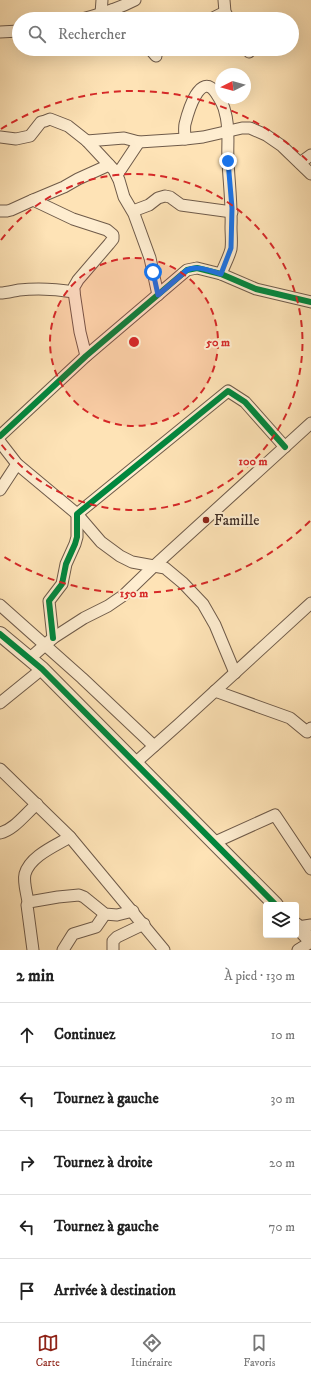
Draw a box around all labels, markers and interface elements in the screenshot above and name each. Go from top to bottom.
search box [12,12,299,56]
icon: search [26,23,48,45]
text: Rechercher [58,25,126,44]
north arrow [215,68,251,104]
route end [219,152,237,170]
route start [144,263,162,281]
centre of rings [127,335,141,349]
text: 50 m [205,335,230,350]
text: 100 m [239,454,267,469]
place label: Famille [214,511,259,530]
marker: Famille [201,515,211,525]
text: 150 m [120,586,148,601]
map controls [263,902,299,938]
button: layers [263,902,299,938]
text: 2 min [16,965,54,987]
text: À pied · 130 m [224,968,295,984]
icon: ahead [16,1024,38,1046]
text: Continuez [54,1025,115,1044]
text: 10 m [271,1027,295,1043]
icon: left [16,1088,38,1110]
text: Tournez à gauche [54,1089,159,1108]
text: 30 m [271,1091,295,1107]
icon: right [16,1152,38,1174]
text: Tournez à droite [54,1153,152,1172]
text: 20 m [269,1155,295,1171]
icon: left [16,1216,38,1238]
text: Tournez à gauche [54,1217,159,1236]
text: 70 m [269,1219,295,1235]
icon: arrive [16,1280,38,1302]
text: Arrivée à destination [54,1281,176,1300]
tab: Carte [36,1332,60,1370]
tab: Itinéraire [131,1332,172,1370]
tab: Favoris [244,1332,275,1370]

